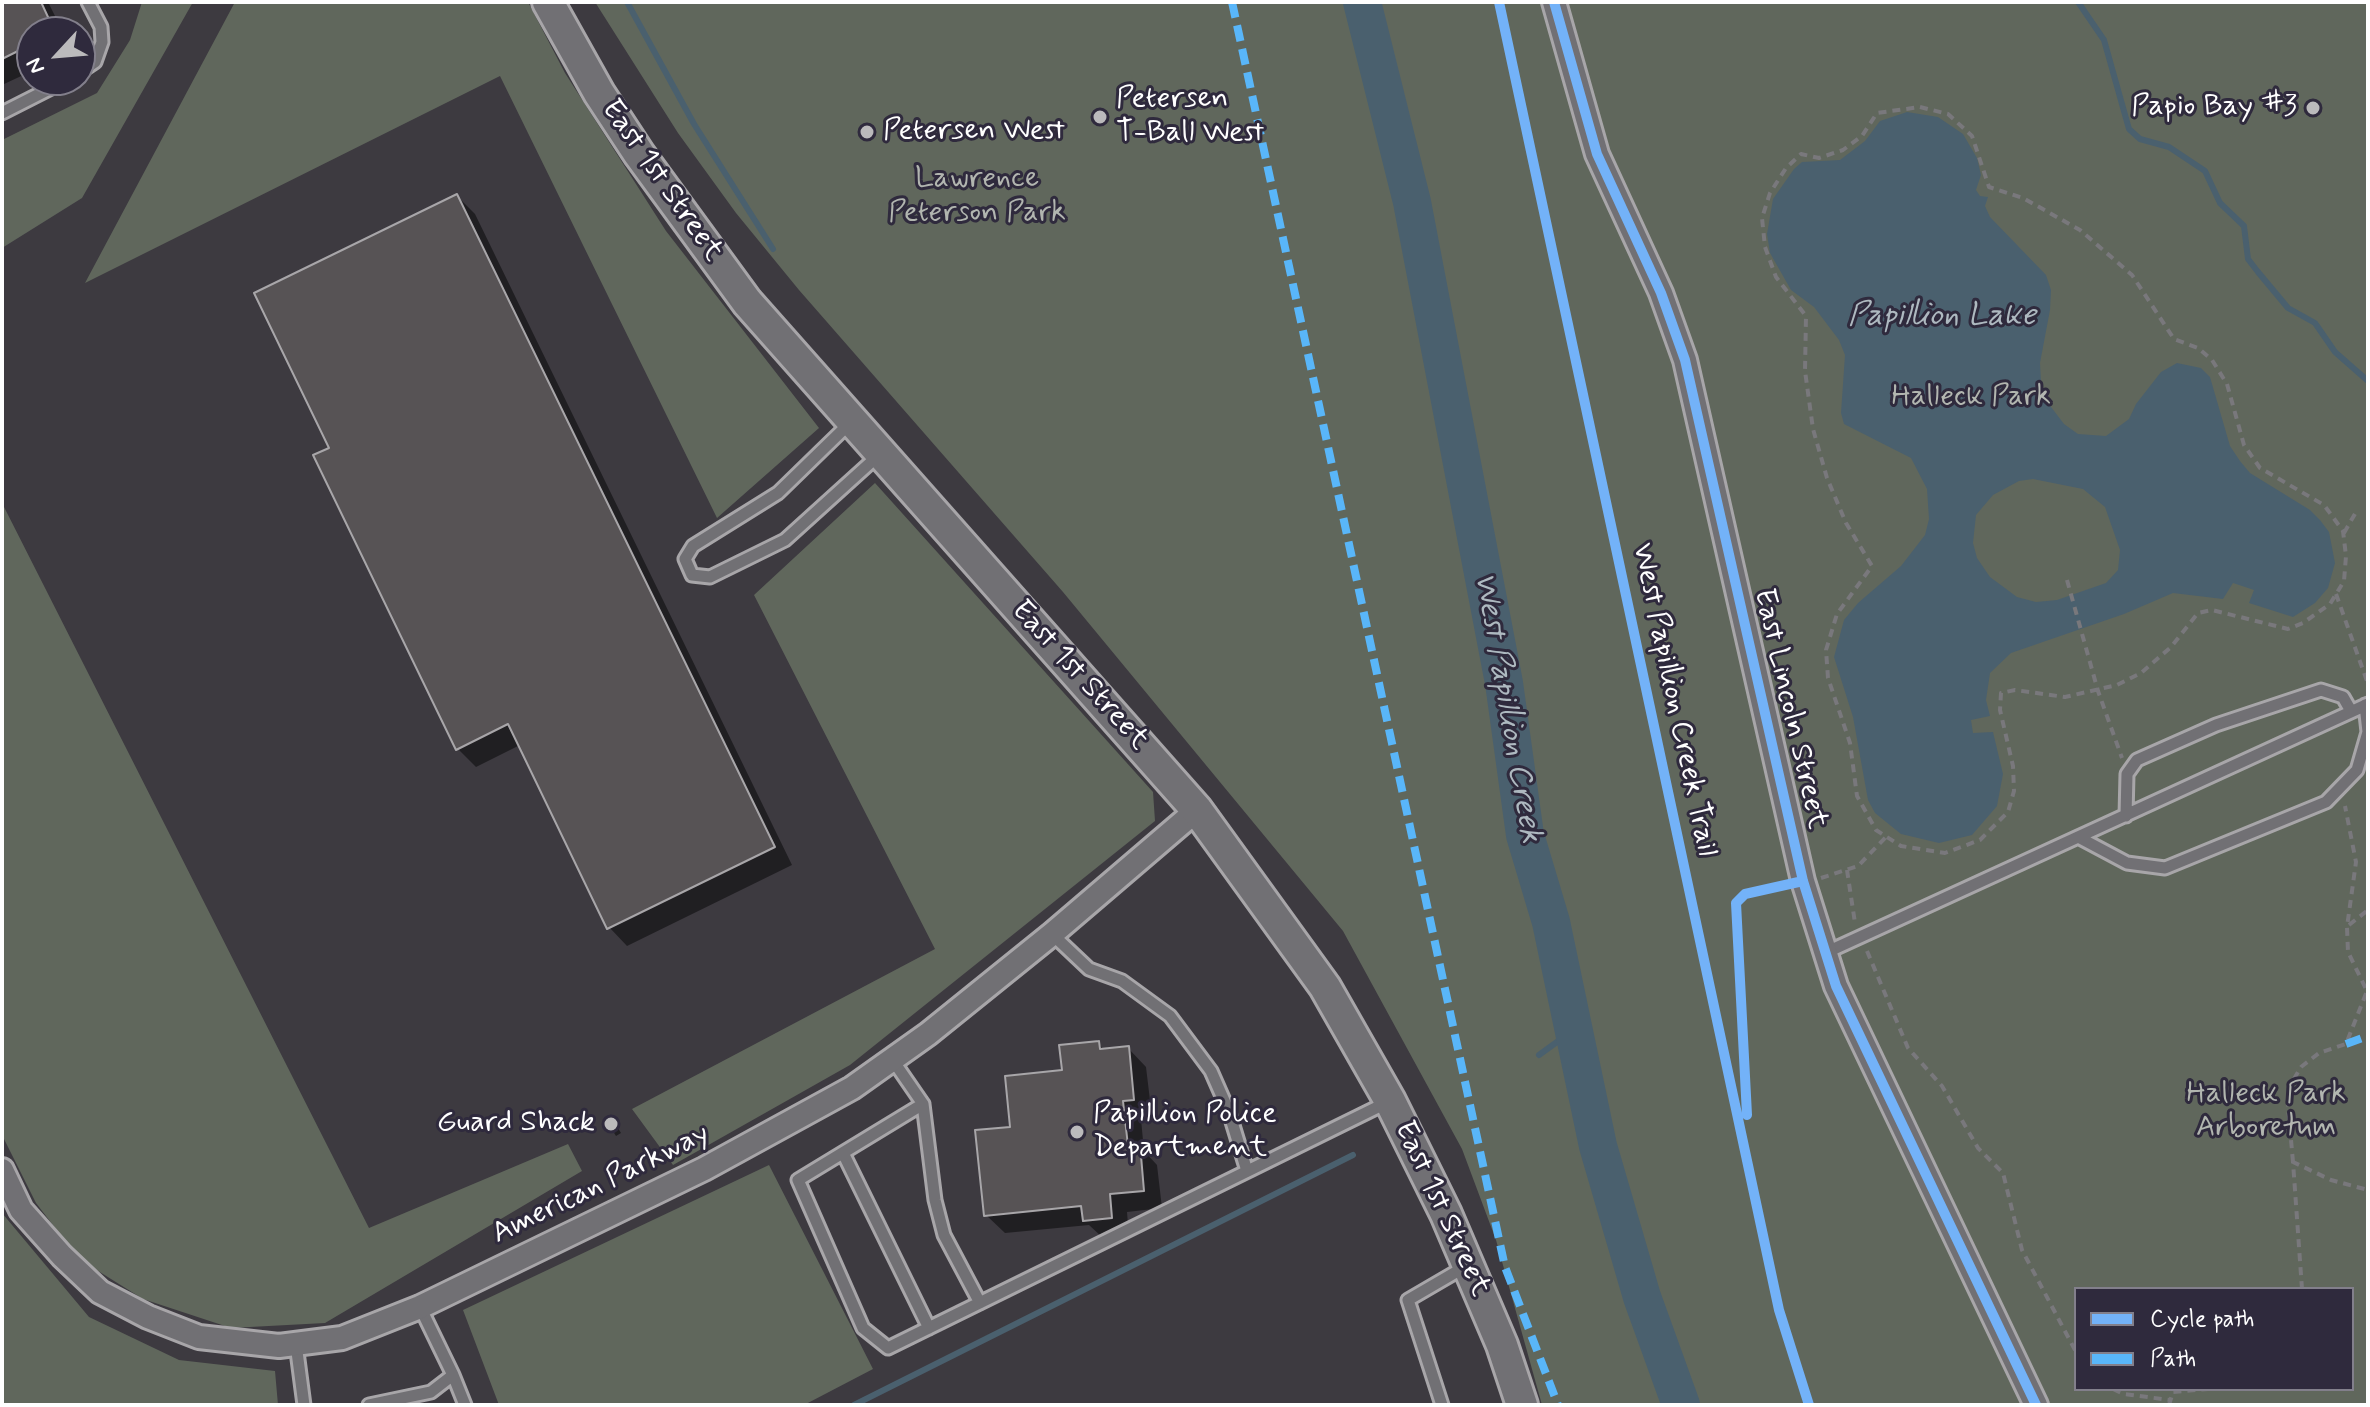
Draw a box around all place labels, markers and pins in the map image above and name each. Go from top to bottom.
place label: Petersen T-Ball West [1116,82,1264,152]
place label: Papio Bay #3 [2131,90,2297,126]
marker: Papio Bay #3 [2304,99,2322,117]
marker: Petersen T-Ball West [1091,108,1109,126]
place label: Petersen West [883,114,1065,150]
marker: Petersen West [858,123,876,141]
place label: Papillion Police Department [1093,1097,1277,1168]
place label: Guard Shack [437,1106,595,1142]
marker: Guard Shack [602,1115,620,1133]
marker: Papillion Police Department [1068,1123,1086,1141]

